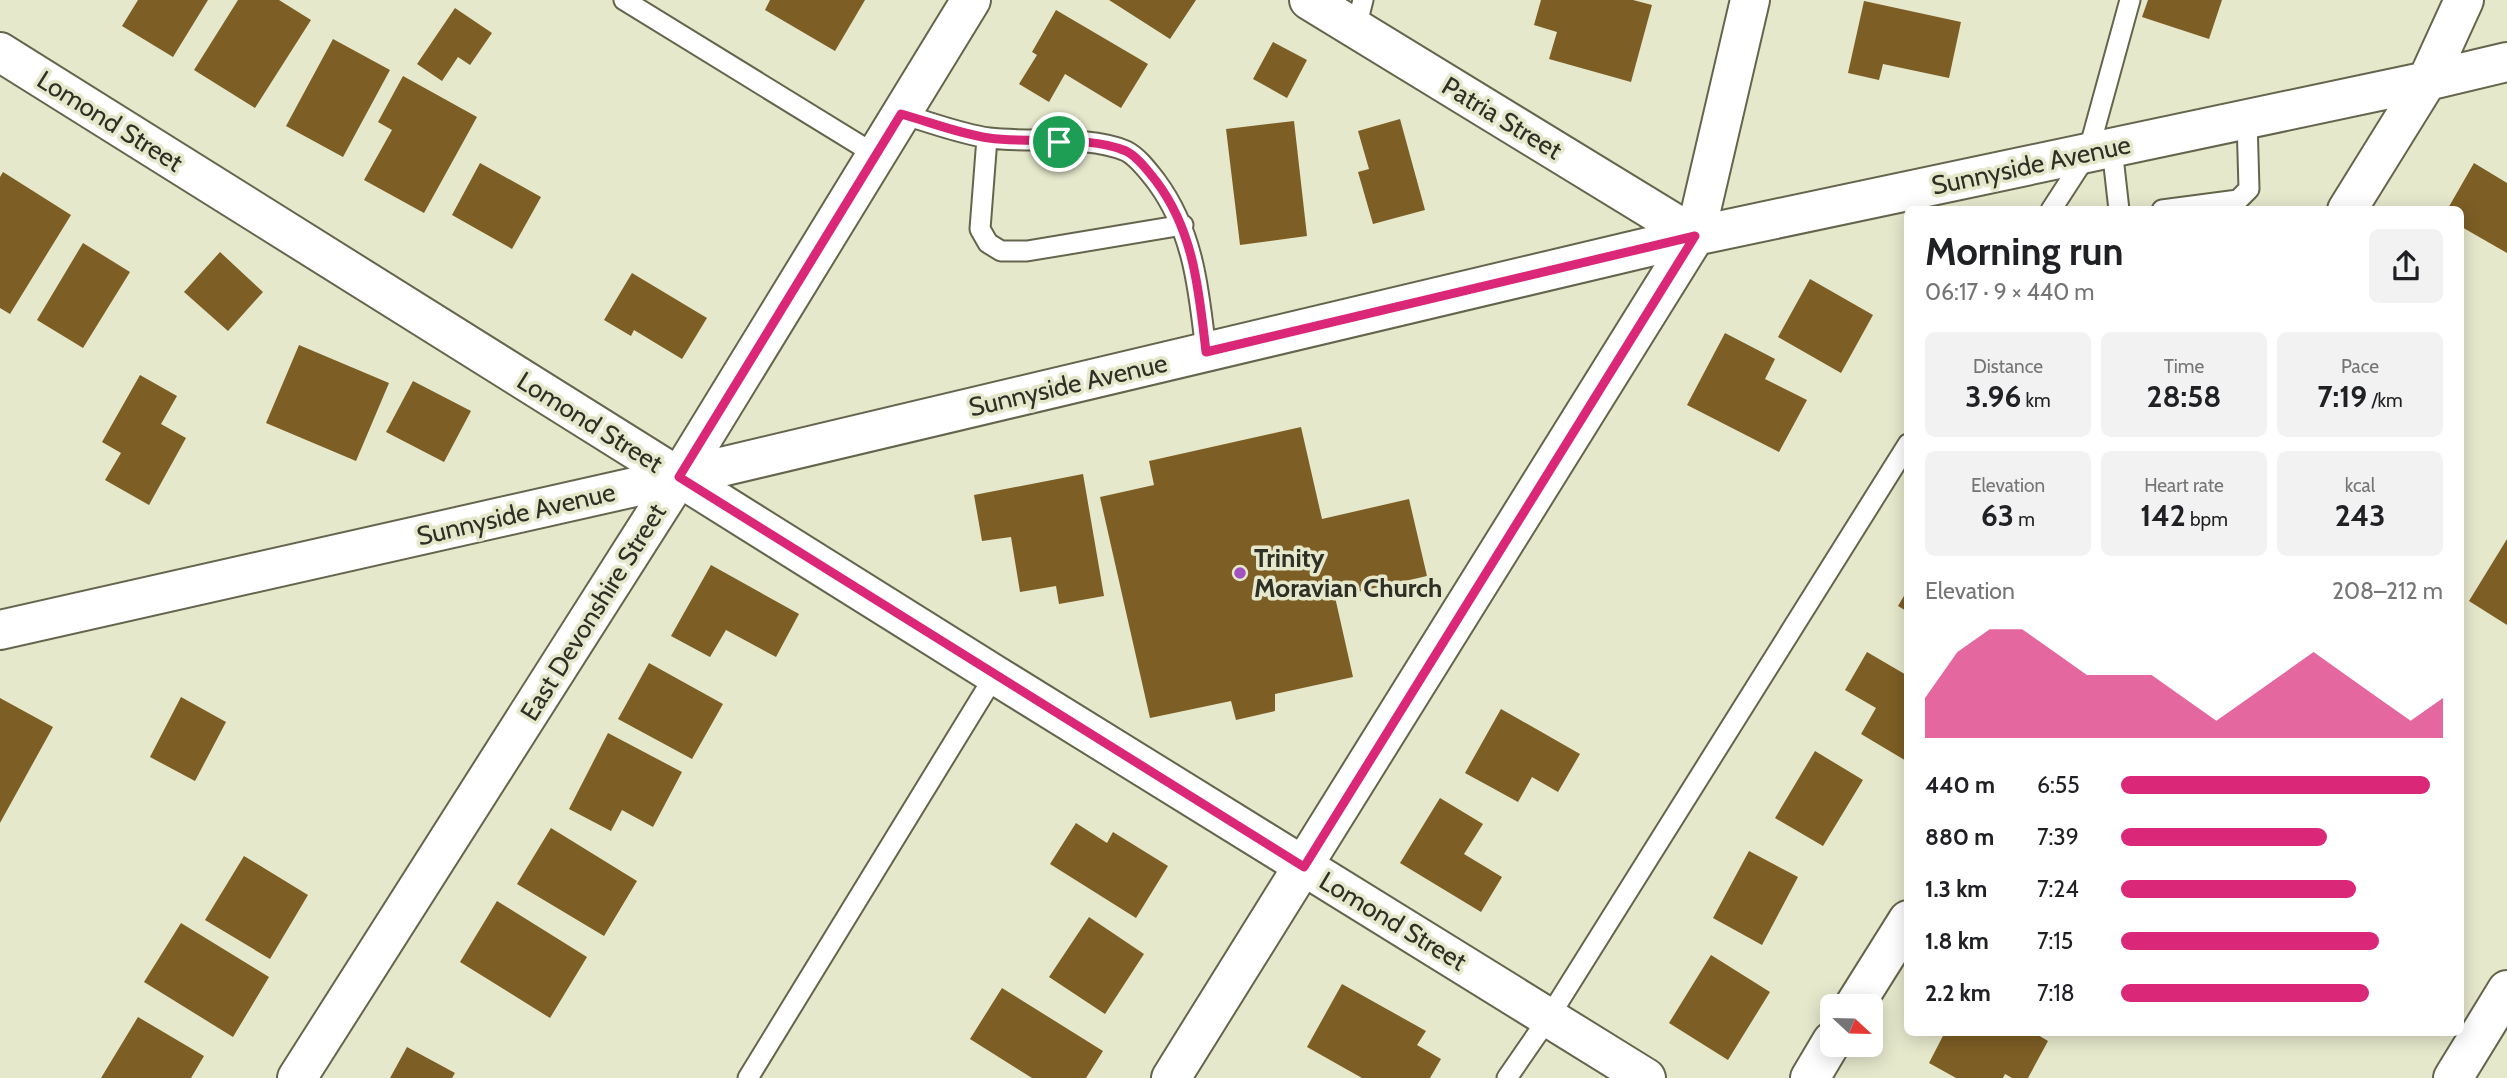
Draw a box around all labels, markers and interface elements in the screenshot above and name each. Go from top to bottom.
street label: Lomond Street [31,63,189,179]
street label: Patria Street [1436,70,1568,166]
pin [1029,112,1089,172]
icon: arrive [1040,123,1078,161]
street label: Sunnyside Avenue [1929,128,2133,202]
text: Morning run [1925,228,2124,275]
button: share [2369,229,2443,303]
text: 06:17 · 9 × 440 m [1925,278,2095,306]
street label: Sunnyside Avenue [966,347,1170,423]
text: Distance [1973,355,2043,378]
text: Time [2164,355,2204,378]
text: Pace [2341,355,2379,378]
street label: Lomond Street [511,364,669,480]
text: 3.96 [1965,378,2021,415]
text: 28:58 [2147,378,2221,415]
text: 7:19 [2317,378,2367,415]
text: km [2021,389,2051,412]
text: /km [2367,389,2403,412]
text: Elevation [1971,474,2045,497]
text: Heart rate [2144,474,2224,497]
text: kcal [2345,474,2375,497]
street label: Sunnyside Avenue [414,476,618,552]
street label: East Devonshire Street [513,497,673,726]
text: 63 [1981,497,2014,534]
text: 142 [2140,497,2186,534]
text: 243 [2335,497,2385,534]
text: m [2014,508,2035,531]
text: bpm [2186,508,2228,531]
place label: Trinity Moravian Church [1254,542,1442,604]
marker: Trinity Moravian Church [1232,565,1248,581]
text: Elevation [1925,577,2015,605]
text: 208–212 m [2332,577,2443,605]
text: 440 m [1925,771,1995,799]
text: 6:55 [2037,771,2080,799]
text: 880 m [1925,823,1994,851]
text: 7:39 [2037,823,2079,851]
street label: Lomond Street [1314,865,1473,978]
text: 1.3 km [1925,875,1987,903]
text: 7:24 [2037,875,2079,903]
text: 1.8 km [1925,927,1989,955]
text: 7:15 [2037,927,2073,955]
text: 2.2 km [1925,979,1991,1007]
text: 7:18 [2037,979,2075,1007]
north arrow [1820,994,1883,1057]
map controls [1820,994,1883,1057]

